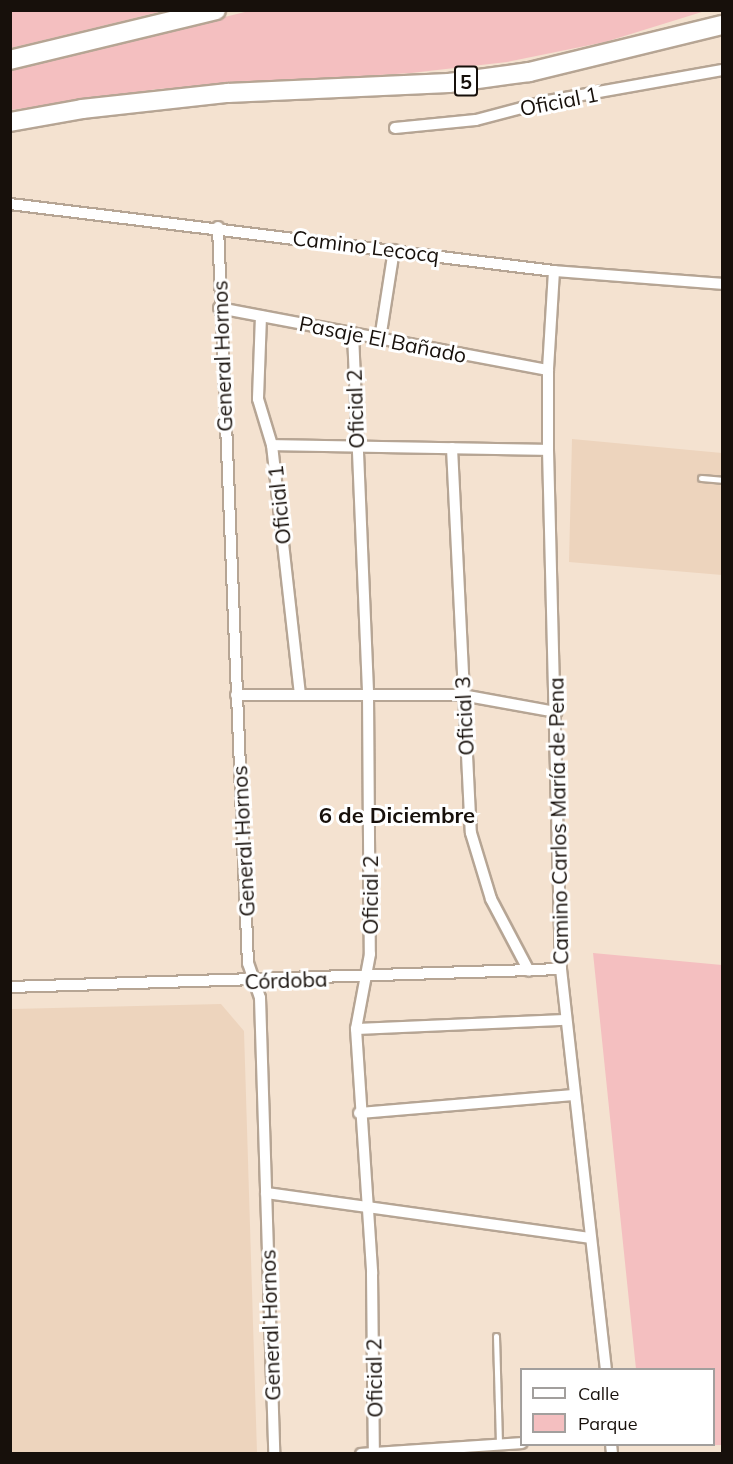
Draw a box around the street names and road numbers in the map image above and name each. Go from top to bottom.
road number: 5 [454,64,478,98]
street label: Oficial 1 [518,81,600,121]
street label: Camino Lecocq [291,225,441,267]
street label: General Hornos [207,280,237,432]
street label: Pasaje El Bañado [297,310,469,368]
street label: Oficial 2 [341,369,369,449]
street label: Oficial 1 [262,464,296,546]
street label: Oficial 3 [449,676,479,756]
street label: Camino Carlos María de Pena [543,677,573,965]
street label: General Hornos [226,765,260,917]
street label: Oficial 2 [357,855,383,935]
street label: Córdoba [244,966,328,994]
street label: General Hornos [255,1249,285,1401]
street label: Oficial 2 [361,1338,387,1418]

